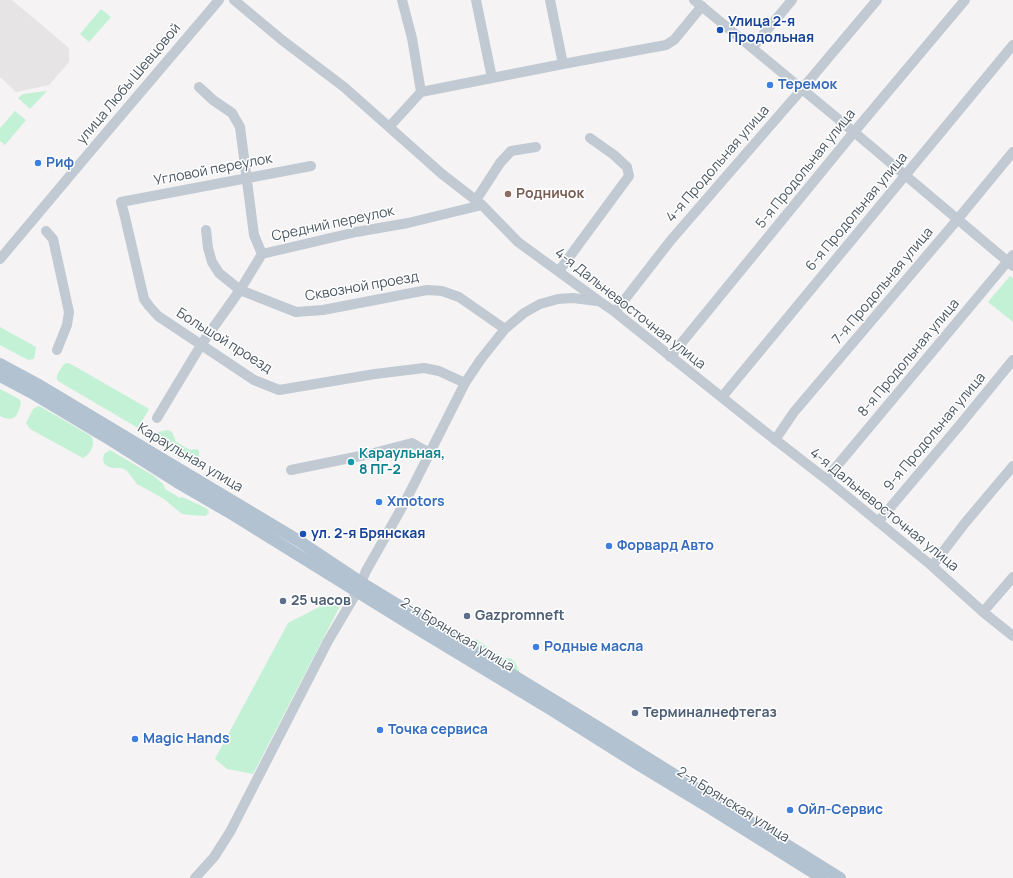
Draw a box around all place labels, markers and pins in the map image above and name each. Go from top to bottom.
place label: Улица 2-я Продольная [728,14,814,46]
marker: Улица 2-я Продольная [715,25,725,35]
place label: Теремок [778,77,837,93]
marker: Теремок [765,80,775,90]
place label: Риф [46,155,74,171]
marker: Риф [33,158,43,168]
place label: Родничок [516,186,584,202]
marker: Родничок [503,189,513,199]
place label: Караульная, 8 ПГ-2 [359,446,445,478]
marker: Караульная, 8 ПГ-2 [346,457,356,467]
place label: Xmotors [387,494,445,510]
marker: Xmotors [374,497,384,507]
place label: ул. 2-я Брянская [311,526,426,542]
marker: ул. 2-я Брянская [298,529,308,539]
place label: Форвард Авто [617,538,714,554]
marker: Форвард Авто [604,541,614,551]
place label: 25 часов [291,593,351,609]
marker: 25 часов [278,596,288,606]
place label: Gazpromneft [475,608,565,624]
marker: Gazpromneft [462,611,472,621]
place label: Родные масла [544,639,643,655]
marker: Родные масла [531,642,541,652]
place label: Терминалнефтегаз [643,705,777,721]
marker: Терминалнефтегаз [630,708,640,718]
place label: Точка сервиса [388,722,488,738]
marker: Точка сервиса [375,725,385,735]
place label: Magic Hands [143,731,229,747]
marker: Magic Hands [130,734,140,744]
place label: Ойл-Сервис [798,802,883,818]
marker: Ойл-Сервис [785,805,795,815]

